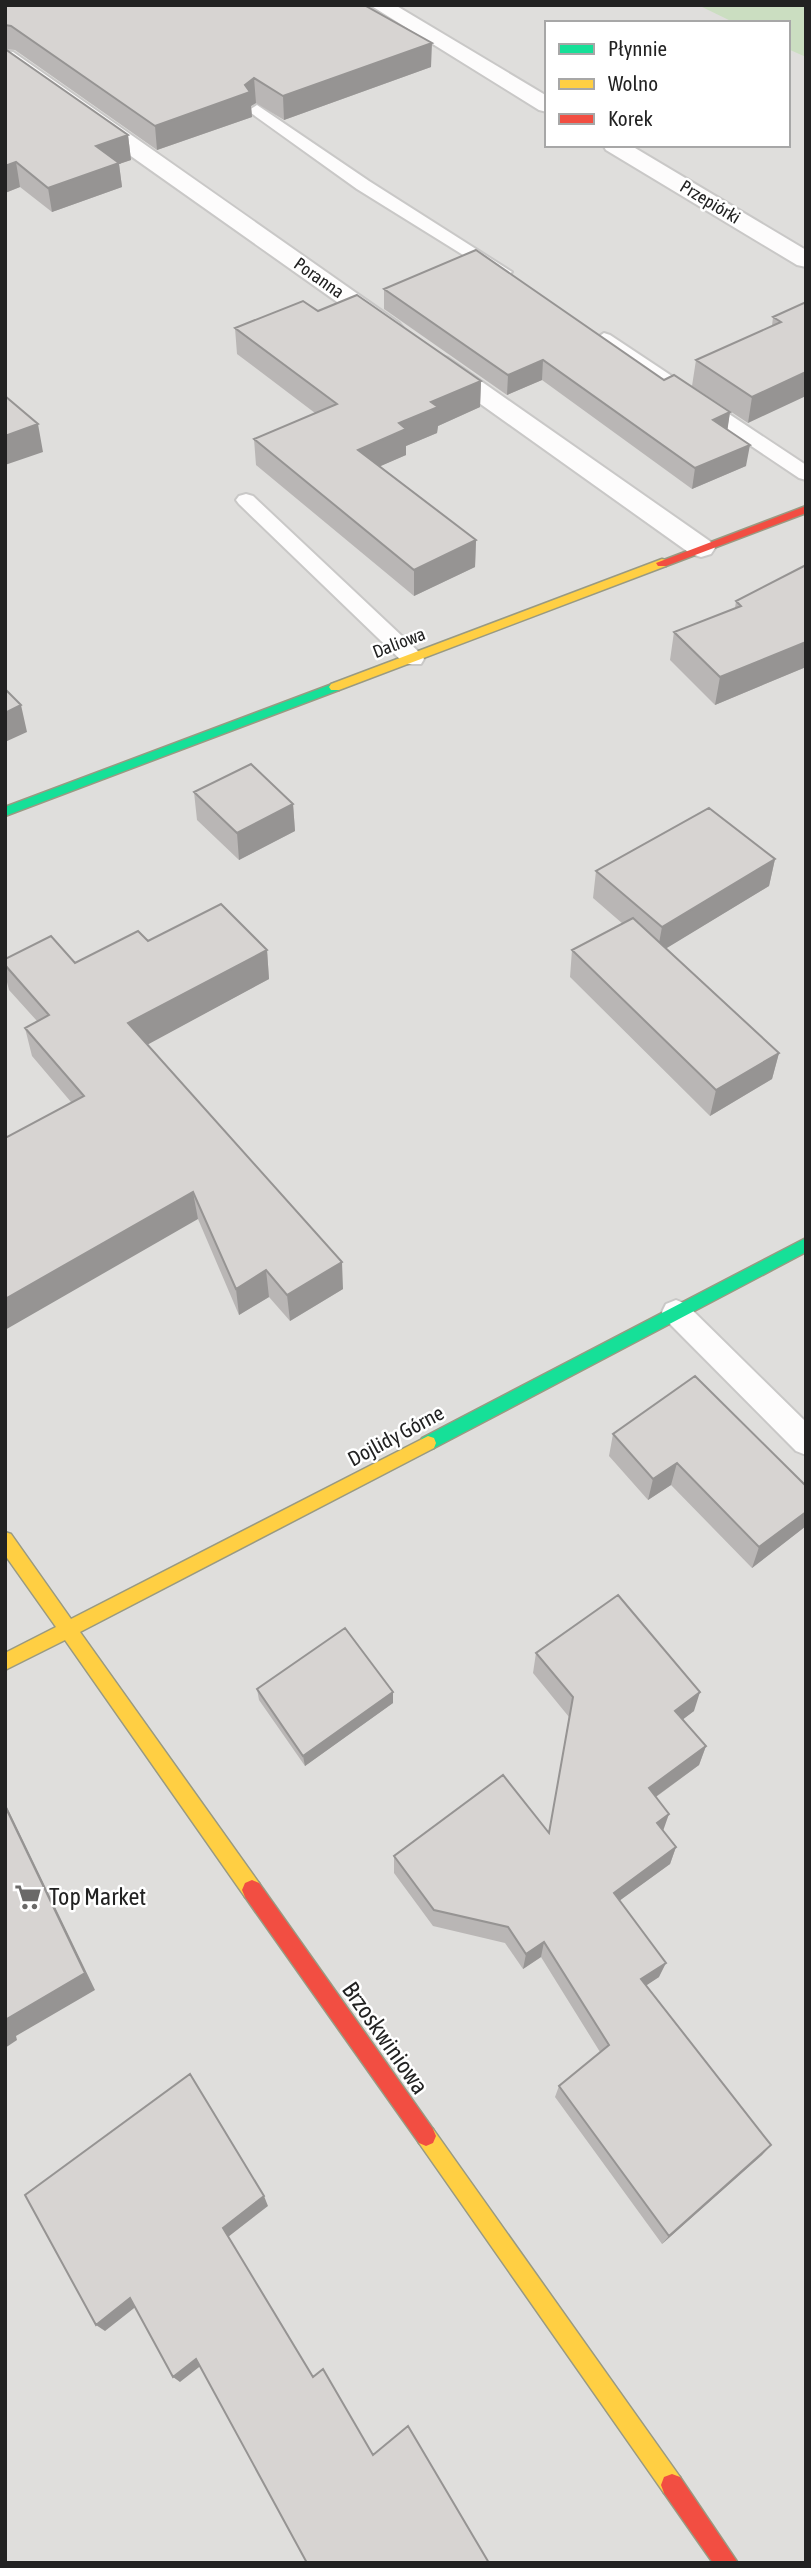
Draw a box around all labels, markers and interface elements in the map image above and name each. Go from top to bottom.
legend [545,21,790,147]
text: Płynnie [608,36,667,60]
text: Wolno [608,71,658,95]
text: Korek [608,106,653,130]
street label: Przepiórki [676,175,744,228]
street label: Poranna [290,253,348,302]
street label: Daliowa [370,623,428,662]
street label: Dojlidy Górne [343,1400,448,1470]
supermarket icon: Top Market [13,1882,43,1912]
place label: Top Market [49,1883,146,1910]
street label: Brzoskwiniowa [337,1977,434,2099]

